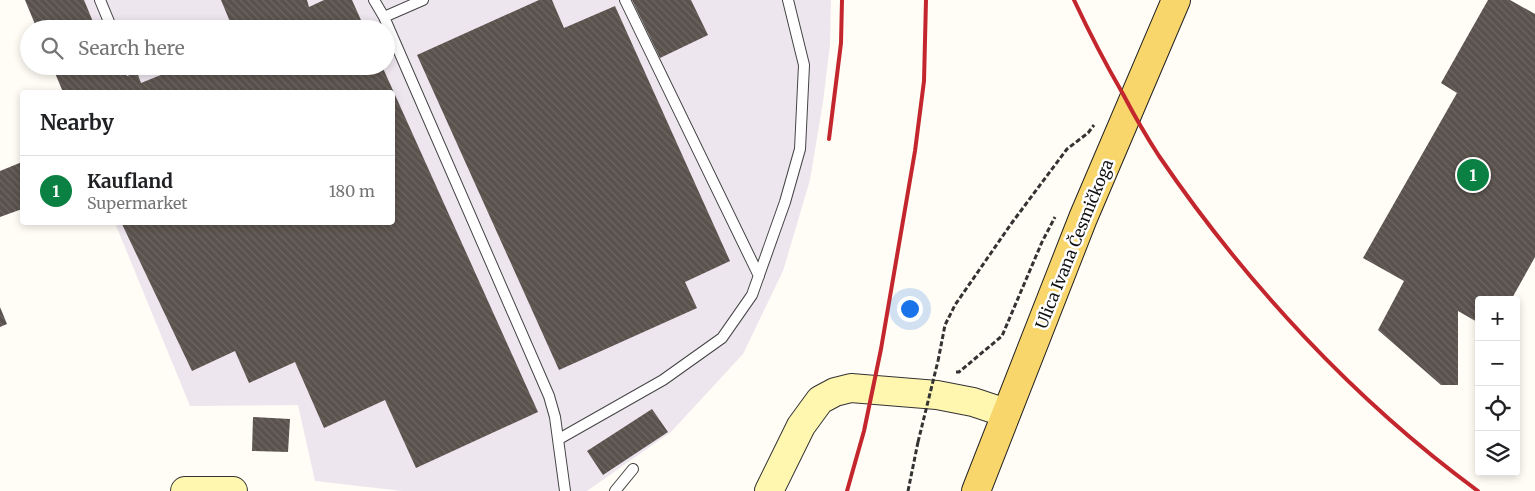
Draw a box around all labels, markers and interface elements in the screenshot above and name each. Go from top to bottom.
search box [20,20,395,75]
icon: search [38,34,66,62]
text: Search here [78,36,185,60]
text: Nearby [40,109,114,136]
street label: Ulica Ivana Česmičkoga [1031,156,1117,332]
pin: 1 [1457,156,1489,194]
text: Kaufland [87,169,173,193]
text: 1 [52,181,60,201]
text: 180 m [329,181,375,201]
text: Supermarket [87,193,188,213]
your location [897,296,923,322]
map controls [1475,296,1520,476]
button: + [1475,296,1520,341]
button: − [1475,341,1520,386]
button: locate [1475,386,1520,431]
button: layers [1475,431,1520,476]

